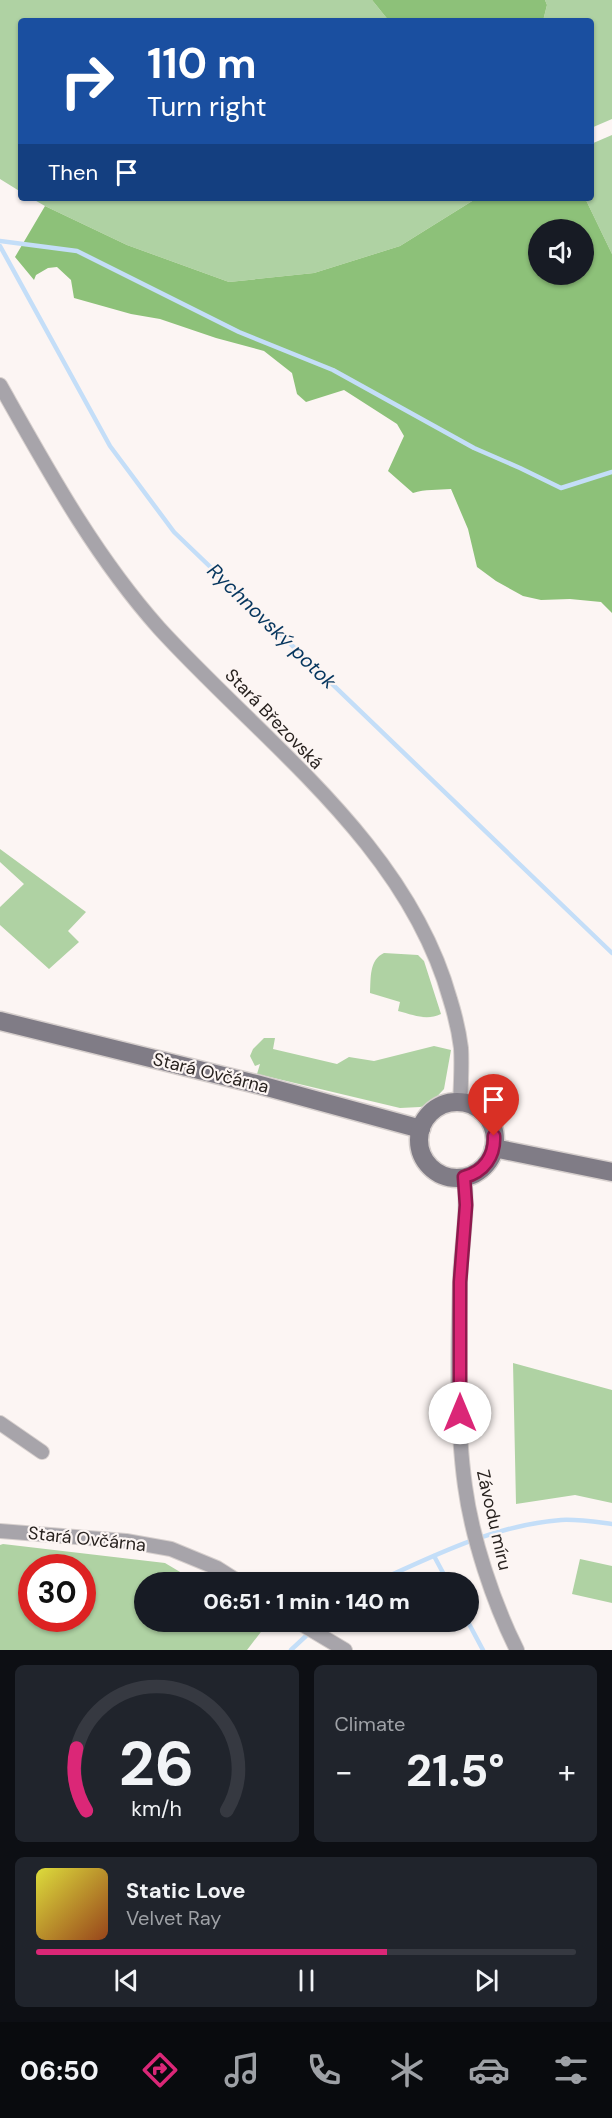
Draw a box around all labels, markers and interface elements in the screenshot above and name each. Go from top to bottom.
text: 110 m [147,36,257,91]
icon: right [48,42,126,120]
text: Turn right [147,89,267,124]
icon: arrive [110,156,143,189]
text: Then [48,158,98,187]
map controls [528,219,594,285]
button: sound [528,219,594,285]
water label: Rychnovský potok [202,558,343,695]
street label: Stará Březovská [220,663,328,775]
street label: Stará Ovčárna [151,1047,271,1099]
pin [468,1074,519,1136]
icon: arrive [477,1083,510,1116]
position arrow [428,1381,492,1445]
street label: Závodu míru [471,1467,517,1573]
street label: Stará Ovčárna [27,1521,147,1557]
speed limit sign: 30 [18,1554,96,1632]
text: 06:51 · 1 min · 140 m [203,1587,410,1616]
text: Climate [335,1711,405,1737]
text: 26 [119,1723,195,1804]
text: 21.5° [406,1741,505,1800]
text: − [335,1750,353,1793]
text: + [558,1750,576,1793]
text: km/h [131,1795,182,1823]
text: Static Love [126,1876,246,1905]
text: Velvet Ray [126,1905,221,1931]
icon: previous [110,1964,143,1997]
icon: pause [290,1964,323,1997]
icon: next [470,1964,503,1997]
icon: directions [139,2049,181,2091]
icon: music [221,2049,263,2091]
icon: phone [303,2049,345,2091]
icon: climate [386,2049,428,2091]
icon: car [468,2049,510,2091]
icon: filters [550,2049,592,2091]
text: 06:50 [20,2053,99,2088]

